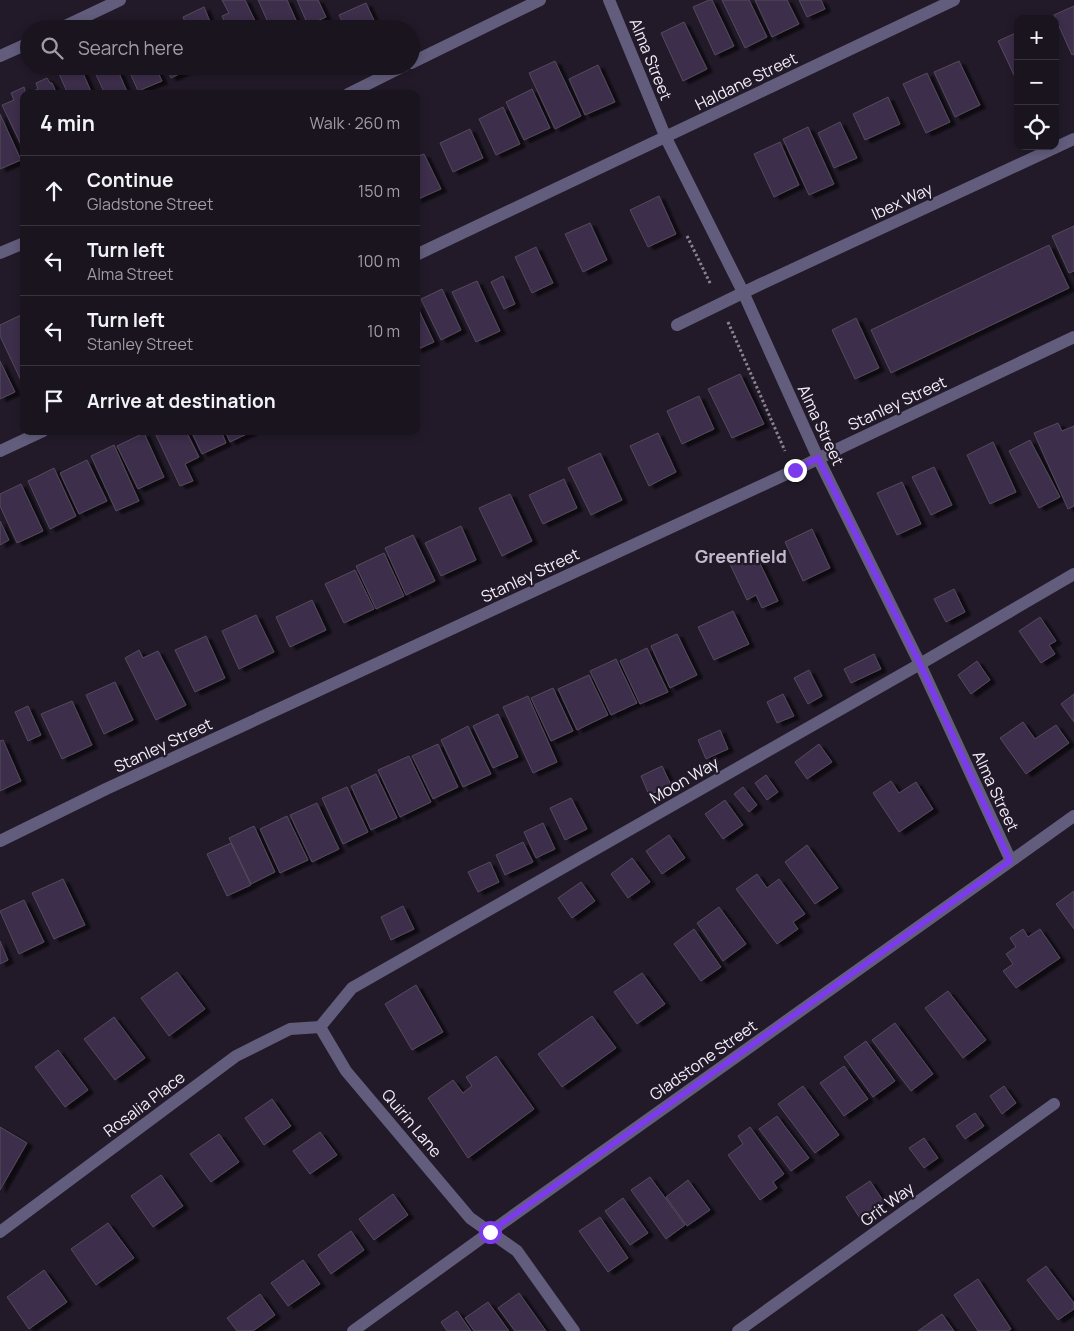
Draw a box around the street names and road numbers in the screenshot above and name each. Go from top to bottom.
street label: Alma Street [625,15,677,103]
street label: Haldane Street [691,47,801,115]
street label: Ibex Way [868,177,937,225]
street label: Stanley Street [844,371,950,435]
street label: Alma Street [793,381,849,469]
street label: Stanley Street [477,543,583,607]
street label: Stanley Street [110,713,216,777]
street label: Alma Street [968,747,1024,835]
street label: Moon Way [646,751,723,809]
street label: Gladstone Street [645,1015,761,1105]
street label: Rosalia Place [99,1066,189,1142]
street label: Quirin Lane [377,1084,447,1162]
street label: Grit Way [856,1177,919,1231]

